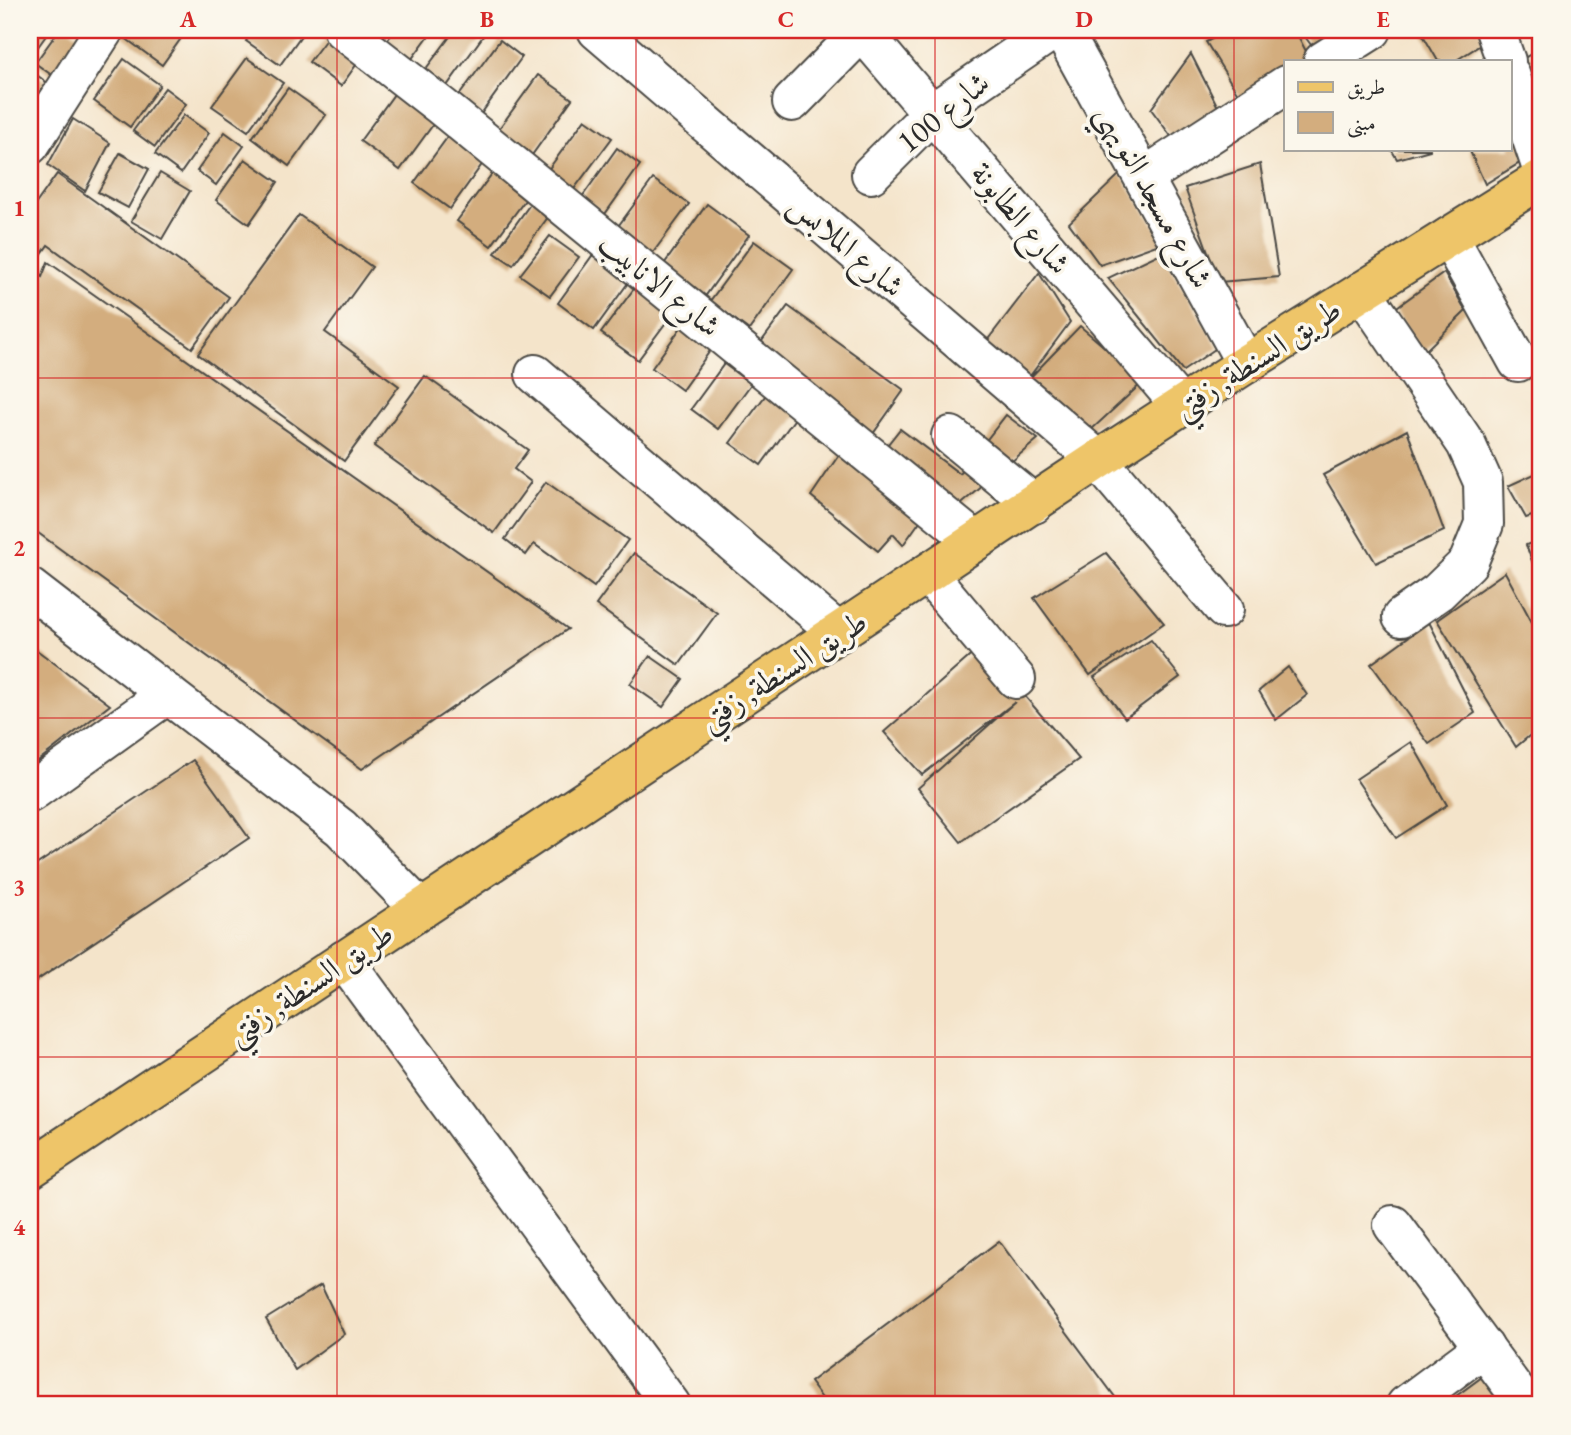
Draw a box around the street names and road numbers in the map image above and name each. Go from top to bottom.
street label: شارع 100 [888,62,1002,167]
street label: شارع مسجد النويهي [1079,96,1223,300]
street label: شارع الطابونة [957,153,1080,287]
street label: شارع الملابس [776,183,914,311]
street label: شارع الانابيب [586,222,730,351]
street label: طريق السنطة, زفتي [1165,288,1354,436]
street label: طريق السنطة, زفتي [691,600,880,748]
street label: طريق السنطة, زفتي [218,912,407,1062]

